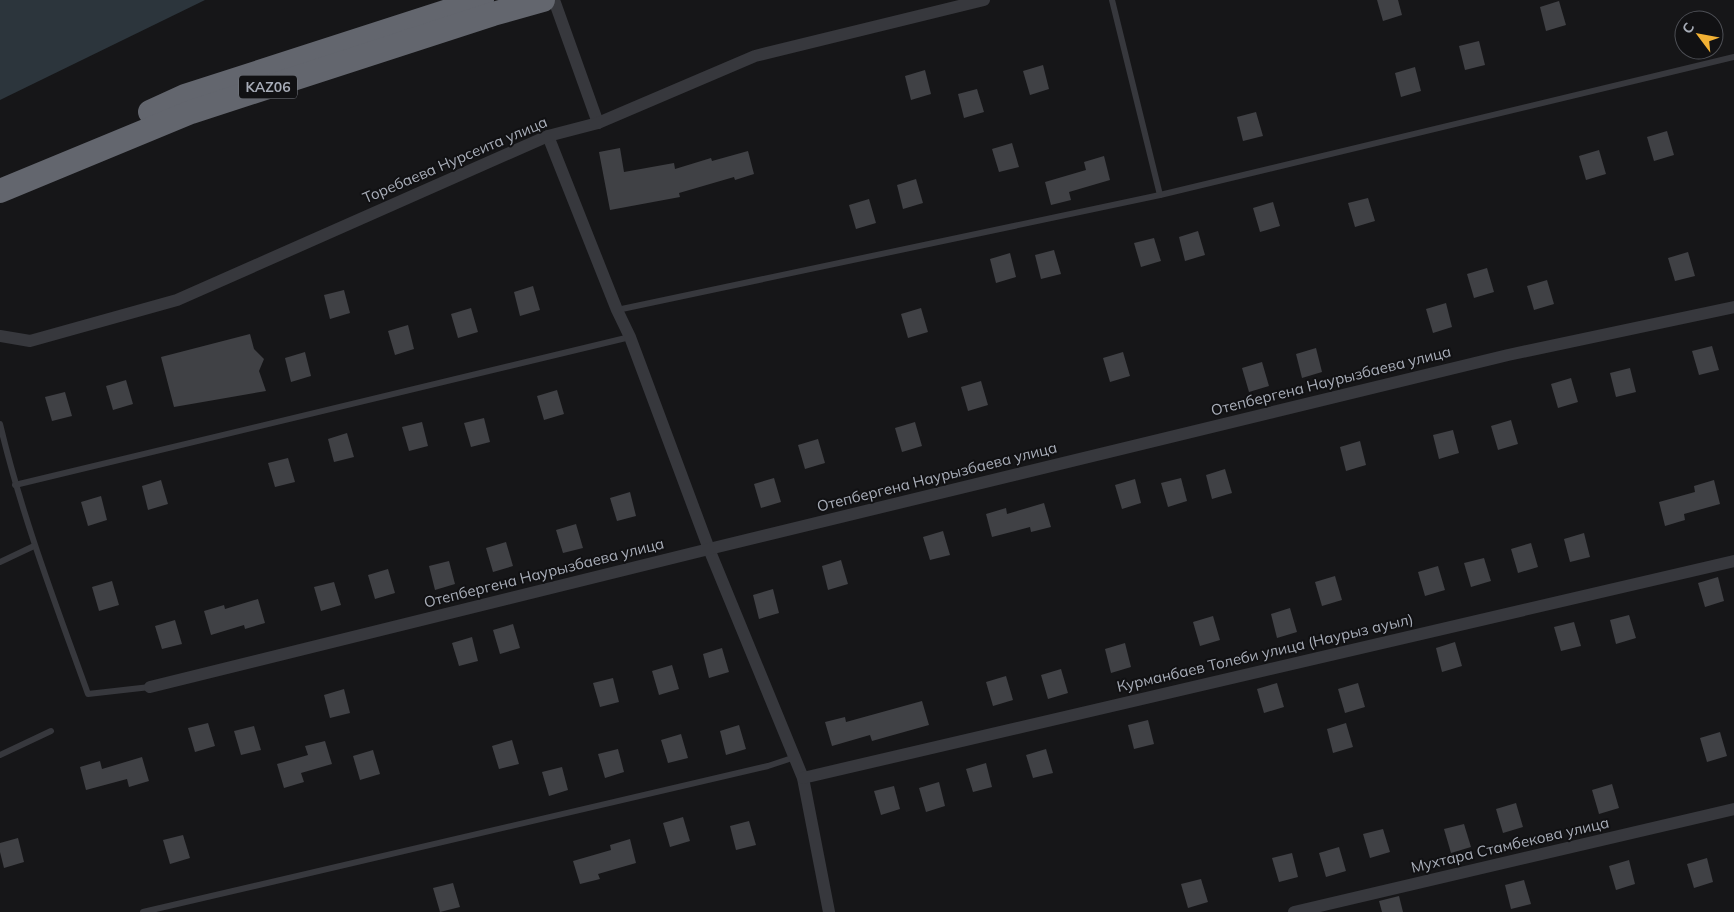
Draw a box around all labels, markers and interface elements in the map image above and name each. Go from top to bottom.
north arrow [1674,10,1724,60]
text: С [1678,19,1698,37]
road number: KАZ06 [239,75,297,98]
street label: Торебаева Нурсеита улица [360,112,550,207]
street label: Отепбергена Наурызбаева улица [1209,341,1453,420]
street label: Отепбергена Наурызбаева улица [815,437,1059,516]
street label: Отепбергена Наурызбаева улица [422,533,666,612]
street label: Курманбаев Толеби улица (Наурыз ауыл) [1115,609,1415,696]
street label: Мухтара Стамбекова улица [1409,812,1611,877]

